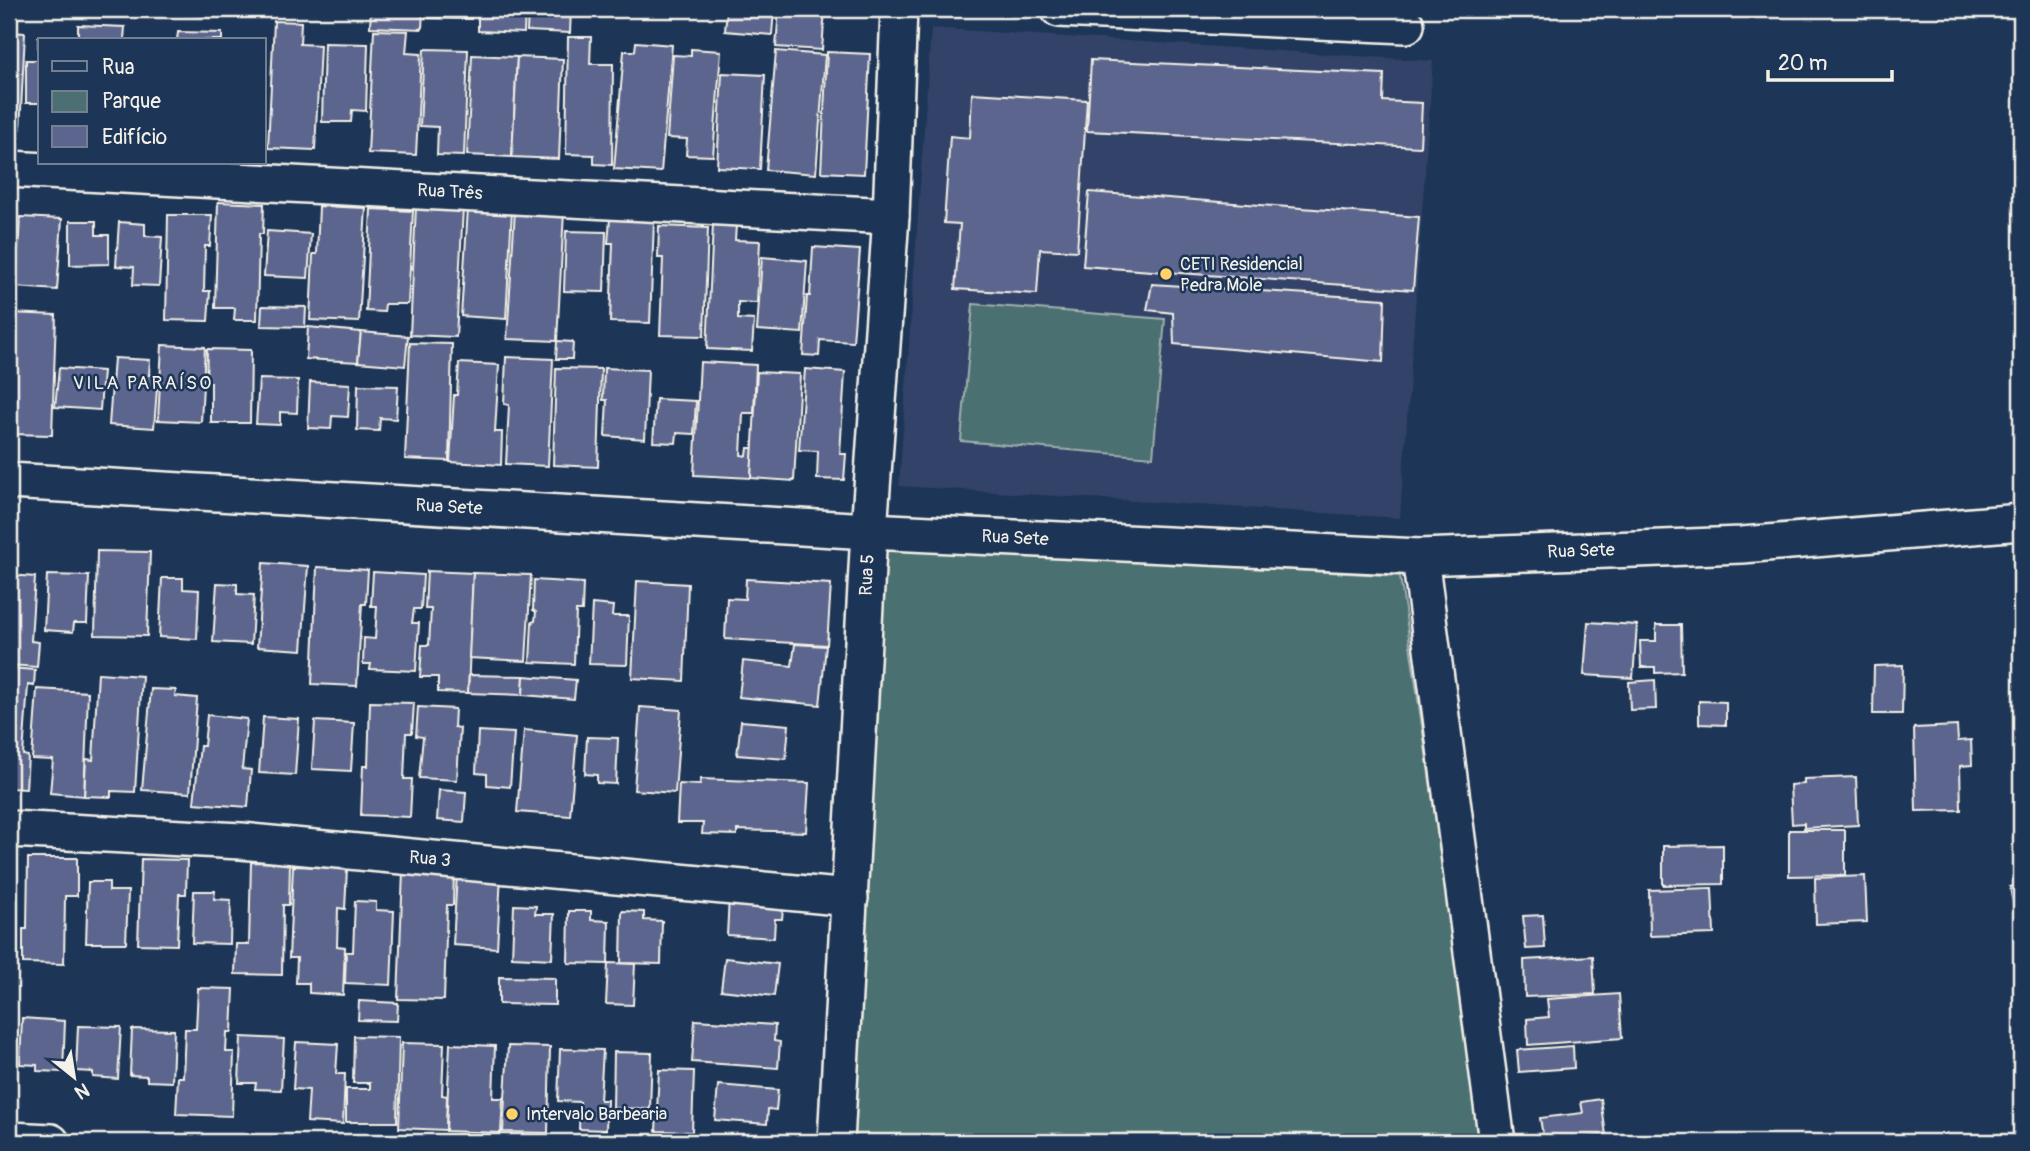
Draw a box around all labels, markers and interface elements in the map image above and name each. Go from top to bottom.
legend [38,38,266,164]
scale bar [1768,38,1892,82]
text: 20 m [1778,50,1827,77]
text: Rua [102,54,135,81]
text: Parque [102,88,161,115]
text: Edifício [102,124,167,151]
street label: Rua Três [417,179,483,205]
place label: CETI Residencial Pedra Mole [1180,253,1303,297]
marker: CETI Residencial Pedra Mole [1158,266,1174,282]
district label: VILA PARAÍSO [73,371,213,395]
street label: Rua Sete [415,494,483,520]
street label: Rua Sete [981,525,1049,551]
street label: Rua Sete [1547,538,1615,564]
street label: Rua 5 [854,554,880,596]
street label: Rua 3 [408,846,452,872]
north arrow [38,1042,108,1112]
text: N [70,1077,94,1105]
place label: Intervalo Barbearia [526,1103,667,1126]
marker: Intervalo Barbearia [504,1106,520,1122]

